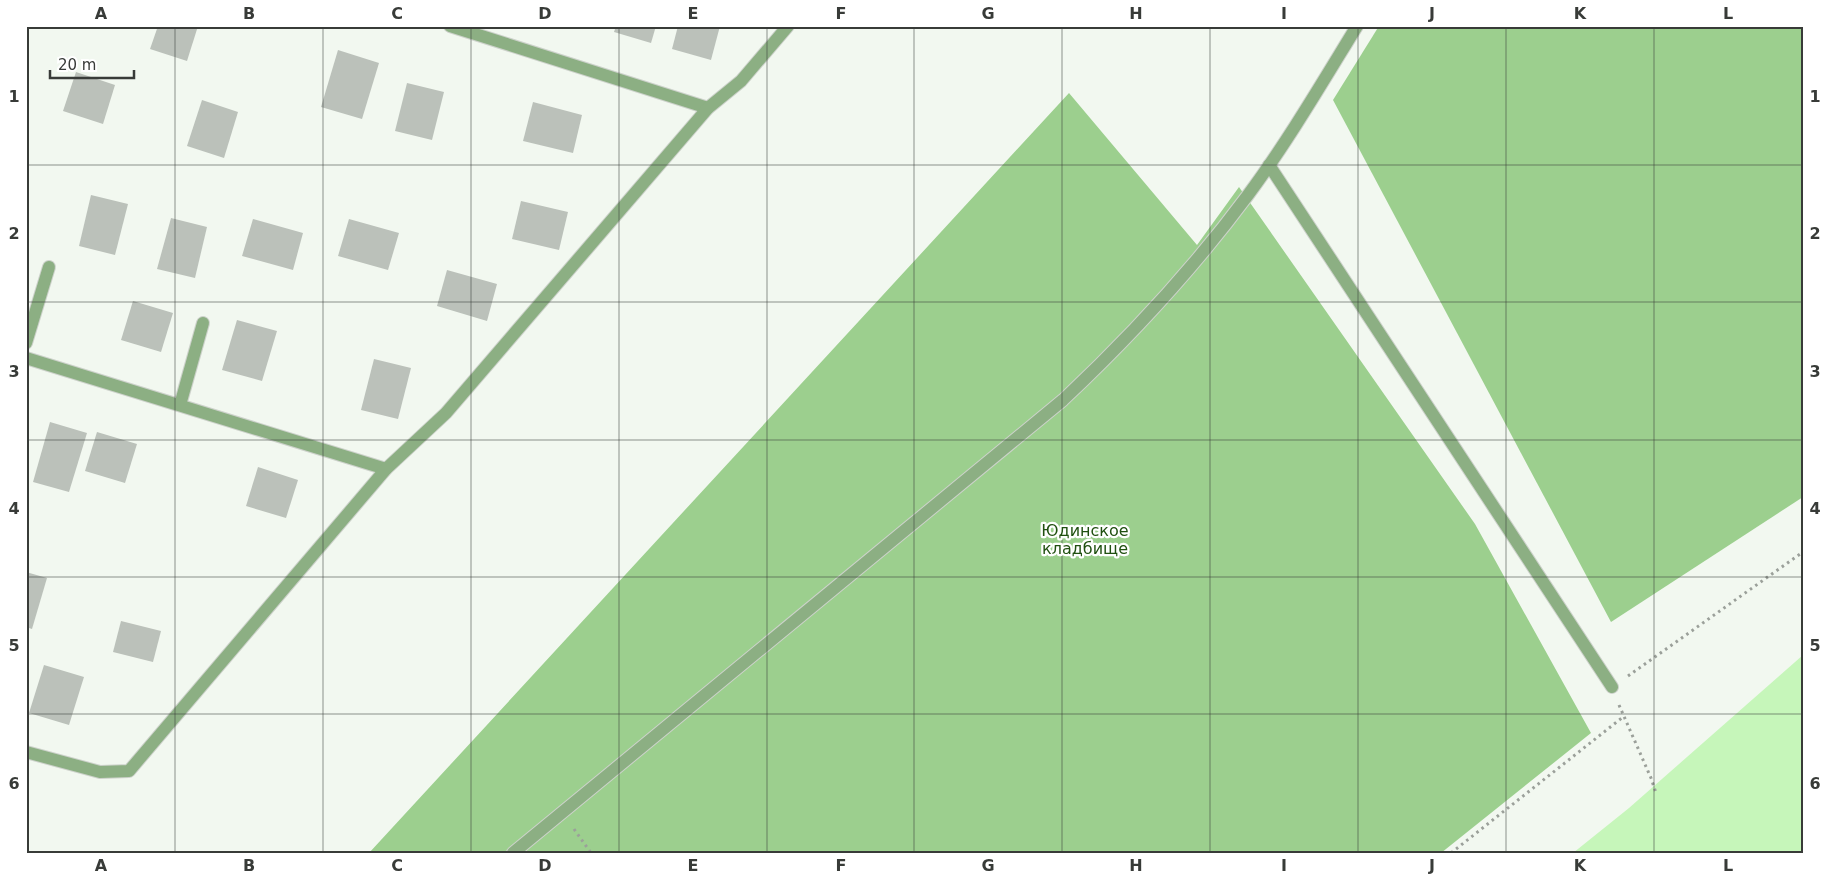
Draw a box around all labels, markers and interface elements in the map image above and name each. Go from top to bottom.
text: A [95,4,108,23]
text: B [243,4,255,23]
text: C [391,4,403,23]
text: D [538,4,552,23]
text: E [688,4,698,23]
text: F [836,4,846,23]
text: G [981,4,995,23]
text: H [1129,4,1143,23]
text: I [1281,4,1287,23]
text: J [1428,4,1435,23]
text: K [1574,4,1587,23]
text: L [1723,4,1733,23]
scale bar [50,48,134,80]
text: 20 m [58,56,96,74]
text: 1 [8,87,20,106]
text: 1 [1809,87,1821,106]
text: 2 [8,224,20,243]
text: 2 [1809,224,1821,243]
text: 3 [8,362,20,381]
text: 3 [1809,362,1821,381]
text: 4 [8,499,20,518]
text: 4 [1809,499,1821,518]
park label: Юдинское кладбище [1041,521,1129,558]
text: 5 [8,636,20,655]
text: 5 [1809,636,1821,655]
text: 6 [8,774,20,793]
text: 6 [1809,774,1821,793]
text: A [95,856,108,875]
text: B [243,856,255,875]
text: C [391,856,403,875]
text: D [538,856,552,875]
text: E [688,856,698,875]
text: F [836,856,846,875]
text: G [981,856,995,875]
text: H [1129,856,1143,875]
text: I [1281,856,1287,875]
text: J [1428,856,1435,875]
text: K [1574,856,1587,875]
text: L [1723,856,1733,875]

